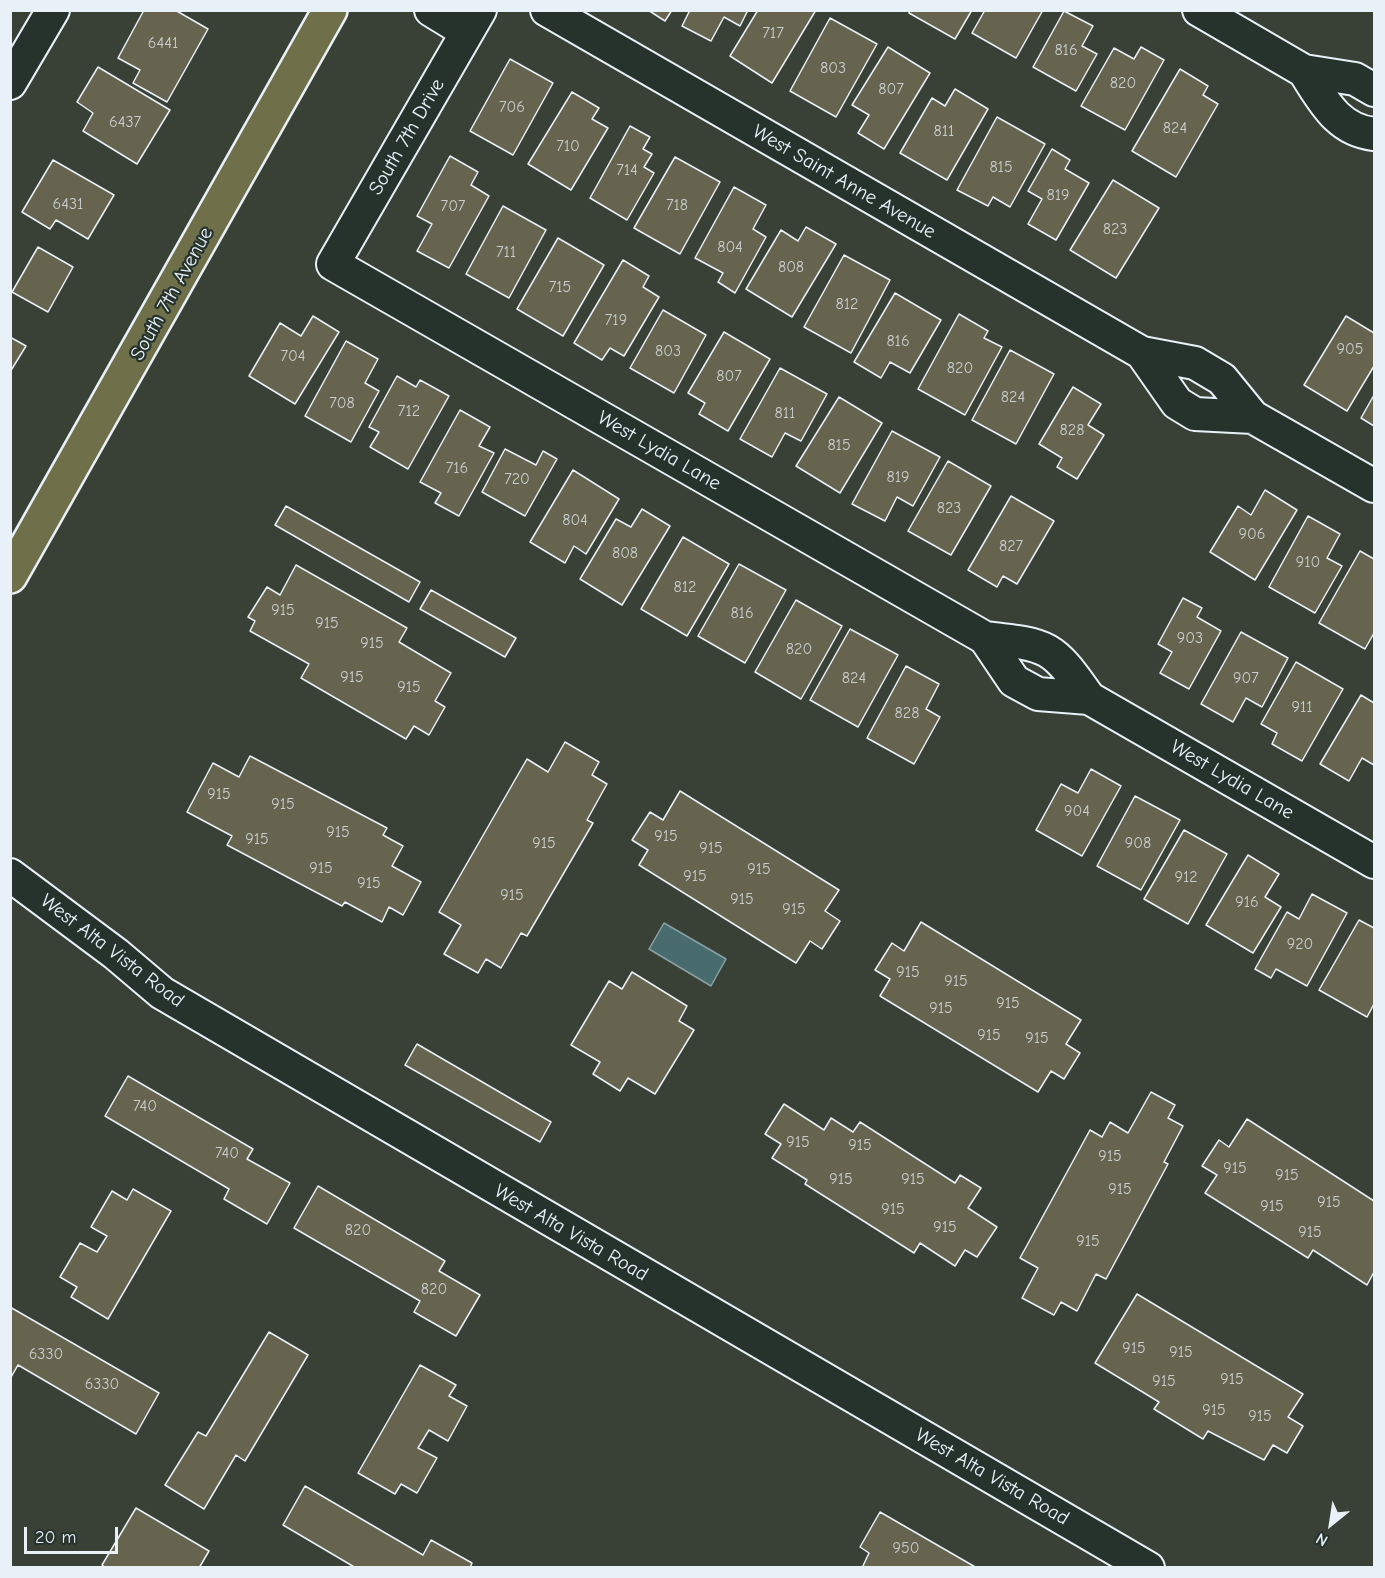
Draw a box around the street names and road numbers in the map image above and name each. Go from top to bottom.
street label: South 7th Drive [364,74,450,200]
street label: West Saint Anne Avenue [748,120,940,244]
street label: South 7th Avenue [126,223,218,365]
street label: West Lydia Lane [593,406,725,496]
street label: West Lydia Lane [1166,735,1298,825]
street label: West Alta Vista Road [35,889,189,1013]
street label: West Alta Vista Road [490,1179,652,1287]
street label: West Alta Vista Road [911,1423,1073,1531]

